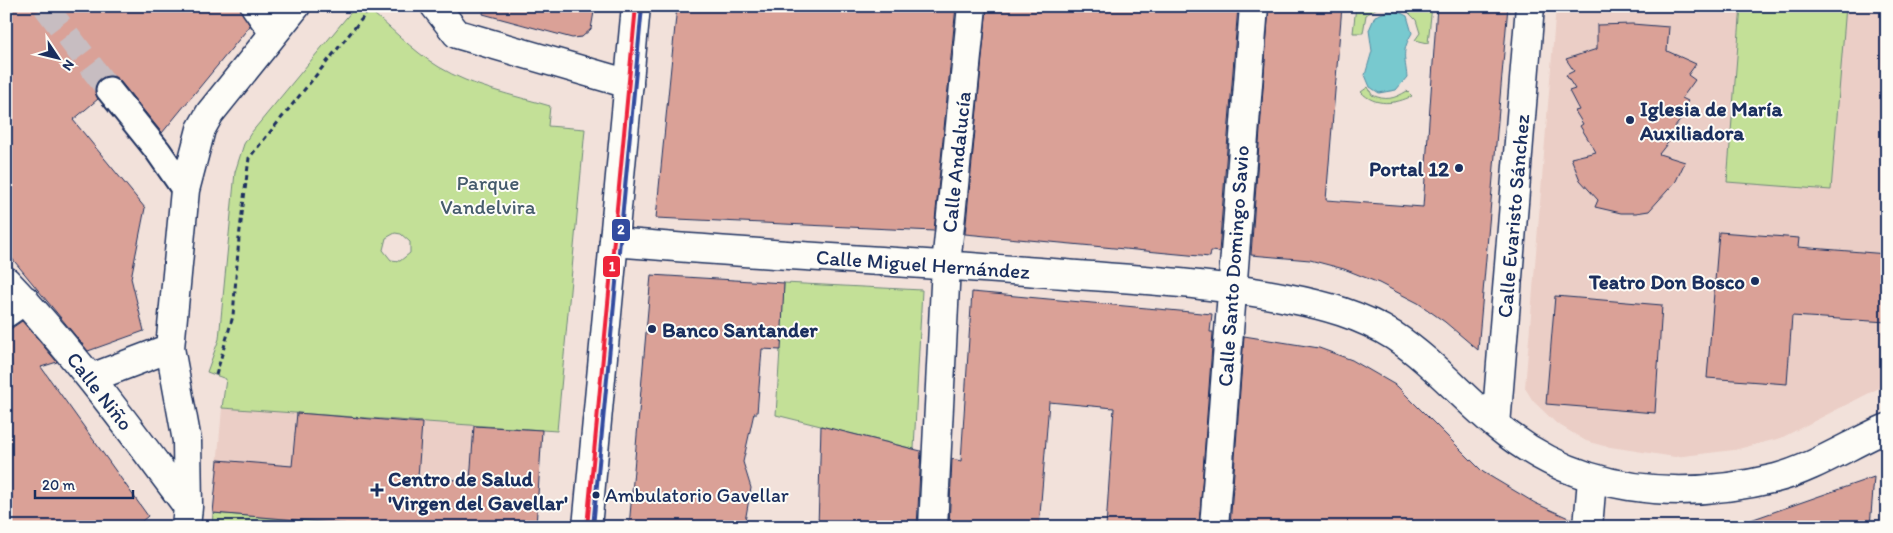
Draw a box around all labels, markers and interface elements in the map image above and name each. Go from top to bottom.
north arrow [32,32,82,82]
text: N [59,56,78,74]
street label: Calle Andalucía [936,90,976,234]
place label: Iglesia de María Auxiliadora [1639,96,1783,145]
street label: Calle Evaristo Sánchez [1492,113,1534,319]
marker: Iglesia de María Auxiliadora [1624,114,1636,126]
street label: Calle Santo Domingo Savio [1212,144,1254,388]
place label: Portal 12 [1369,156,1449,181]
marker: Portal 12 [1453,162,1465,174]
park label: Parque Vandelvira [440,170,536,219]
line badge: 2 [611,218,631,242]
text: 2 [617,221,625,238]
street label: Calle Miguel Hernández [815,244,1031,284]
line badge: 1 [602,255,621,278]
text: 1 [609,258,616,275]
place label: Teatro Don Bosco [1588,269,1745,294]
marker: Teatro Don Bosco [1749,275,1761,287]
place label: Banco Santander [662,317,818,342]
marker: Banco Santander [646,323,658,335]
street label: Calle Niño [61,347,139,435]
place label: Centro de Salud 'Virgen del Gavellar' [388,466,568,516]
scale bar [35,468,132,500]
text: 20 m [42,476,76,494]
marker: Centro de Salud 'Virgen del Gavellar' [370,483,384,497]
place label: Ambulatorio Gavellar [605,483,789,507]
marker: Ambulatorio Gavellar [591,490,601,500]

